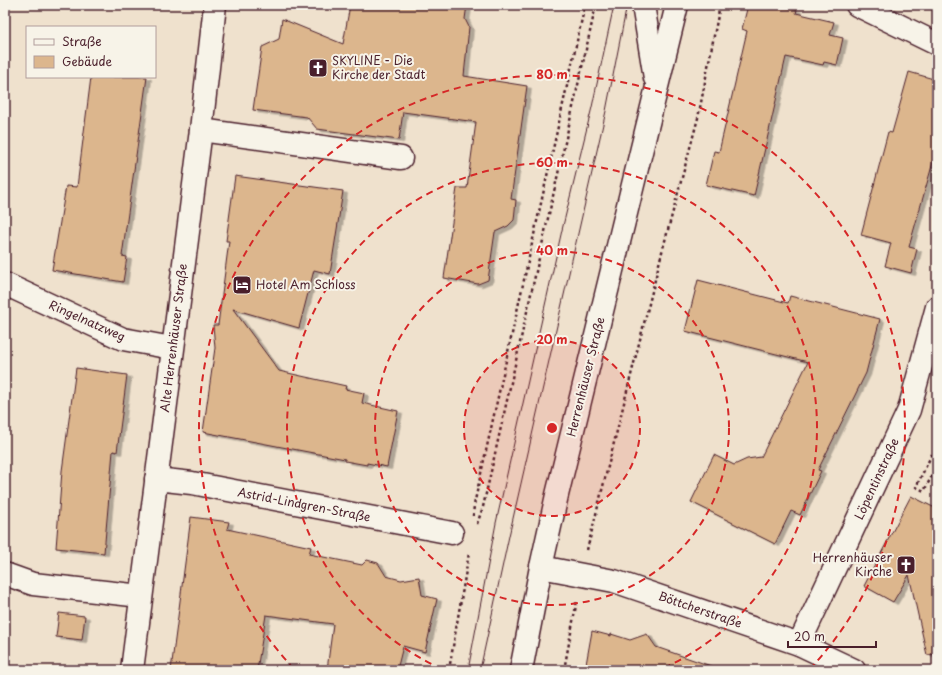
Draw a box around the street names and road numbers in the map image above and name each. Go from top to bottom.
street label: Alte Herrenhäuser Straße [155,262,191,413]
street label: Ringelnatzweg [46,295,129,345]
street label: Herrenhäuser Straße [561,315,609,438]
street label: Löpentinstraße [849,435,903,522]
street label: Astrid-Lindgren-Straße [236,482,372,526]
street label: Böttcherstraße [656,586,744,632]

